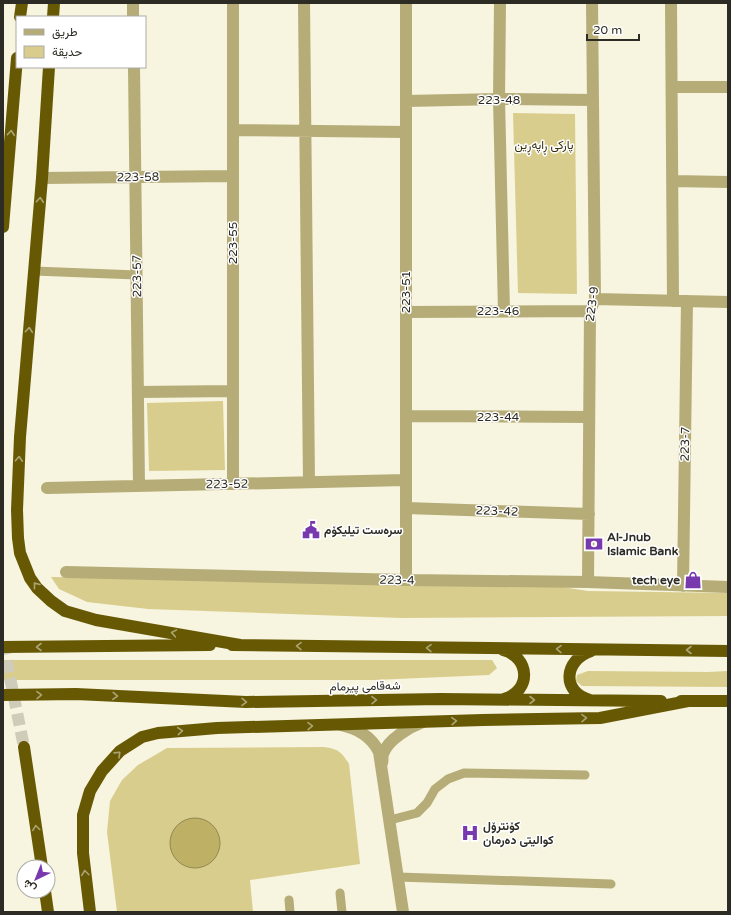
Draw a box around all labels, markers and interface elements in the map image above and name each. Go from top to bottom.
legend [16,16,146,68]
scale bar [587,16,639,42]
text: 20 m [593,23,622,37]
text: طريق [52,25,78,40]
text: حديقة [52,45,82,59]
street label: 223-48 [478,93,520,107]
one-way arrow [6,130,15,136]
park label: پارکی ڕاپەڕین [514,138,574,155]
street label: 223-58 [117,170,159,184]
one-way arrow [35,197,44,203]
street label: 223-55 [226,222,240,264]
street label: 223-57 [130,255,144,297]
street label: 223-51 [399,271,413,313]
street label: 223-9 [583,286,601,322]
street label: 223-46 [477,304,519,318]
one-way arrow [24,327,33,333]
street label: 223-44 [477,410,520,424]
street label: 223-7 [678,426,692,462]
one-way arrow [14,456,23,462]
street label: 223-52 [206,477,248,491]
street label: 223-42 [475,503,519,519]
public building icon: سره‌ست تیلیکۆم [301,520,321,540]
place label: سره‌ست تیلیکۆم [324,523,403,538]
place label: Al-Jnub Islamic Bank [607,530,679,558]
bank icon: Al-Jnub Islamic Bank [584,534,604,554]
shop icon: tech eye [683,570,703,590]
street label: 223-4 [379,573,415,587]
place label: tech eye [631,573,680,588]
one-way arrow [33,583,40,590]
one-way arrow [171,629,177,638]
one-way arrow [296,642,302,650]
one-way arrow [36,643,42,651]
one-way arrow [426,644,432,652]
one-way arrow [556,645,562,653]
one-way arrow [686,646,692,655]
street label: شەقامی پیرمام [329,678,401,695]
one-way arrow [36,691,42,699]
one-way arrow [112,692,118,700]
one-way arrow [371,696,377,704]
one-way arrow [529,696,535,704]
one-way arrow [241,698,247,706]
one-way arrow [581,714,587,723]
one-way arrow [451,717,457,725]
one-way arrow [307,722,313,730]
one-way arrow [177,727,183,736]
one-way arrow [113,751,121,759]
place label: کۆنترۆل کوالیتی دەرمان [483,819,554,848]
hospital icon: کۆنترۆل کوالیتی دەرمان [460,823,480,843]
one-way arrow [32,825,41,831]
north arrow [16,859,56,899]
one-way arrow [81,870,90,876]
text: ش [20,877,39,895]

